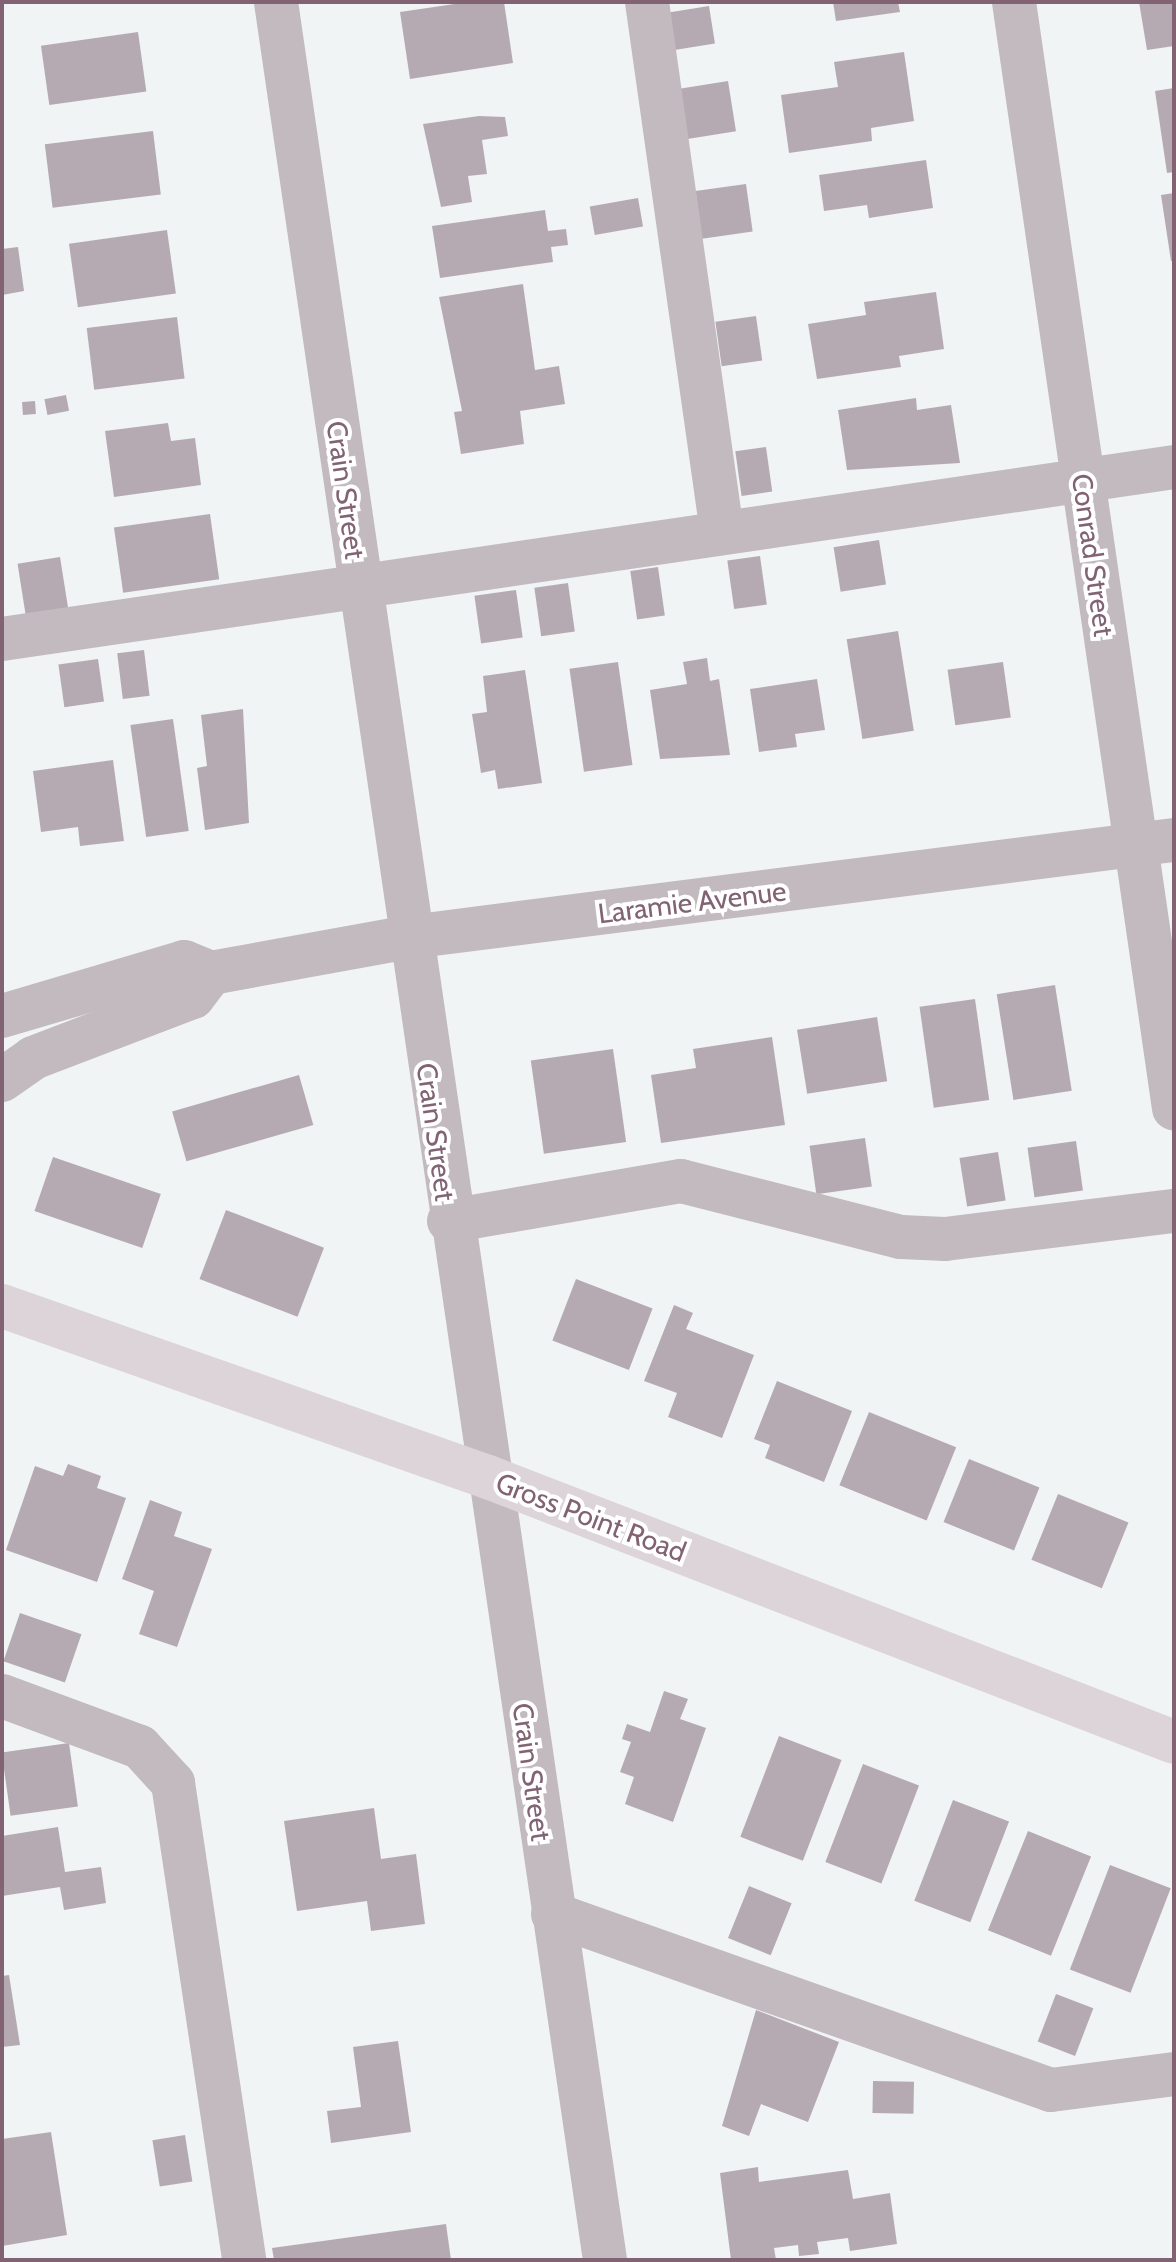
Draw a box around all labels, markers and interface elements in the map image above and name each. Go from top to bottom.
street label: Crain Street [320,419,372,561]
street label: Conrad Street [1065,472,1121,638]
street label: Laramie Avenue [596,874,788,930]
street label: Crain Street [410,1061,462,1203]
street label: Gross Point Road [491,1465,691,1569]
street label: Crain Street [506,1701,558,1843]

